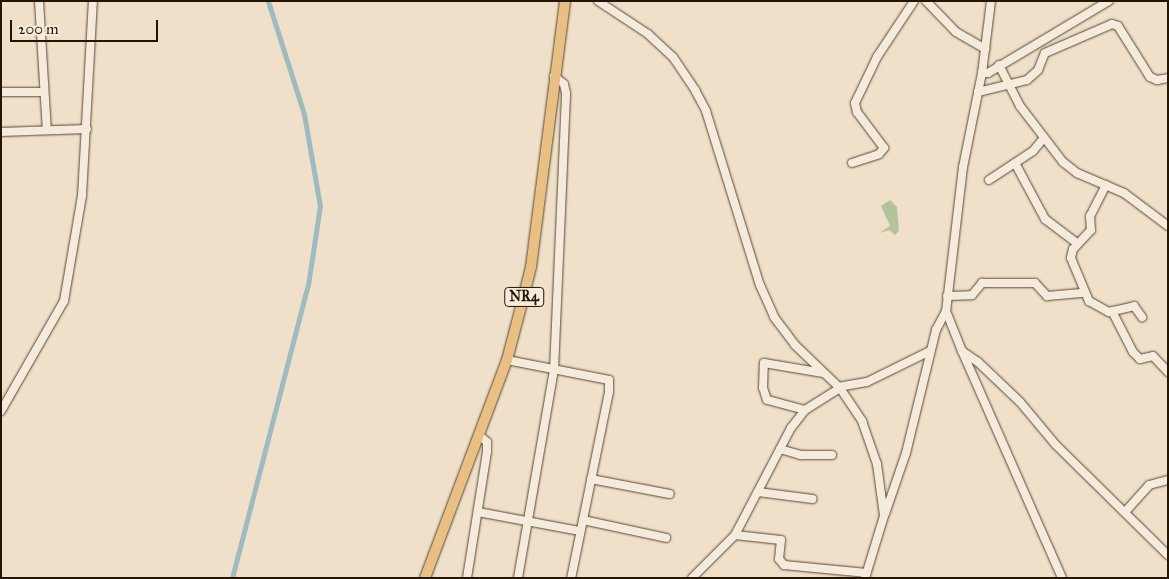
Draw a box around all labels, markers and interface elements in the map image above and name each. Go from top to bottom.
scale bar [12,10,160,42]
text: 200 m [18,20,59,38]
road number: NR4 [504,286,544,308]

